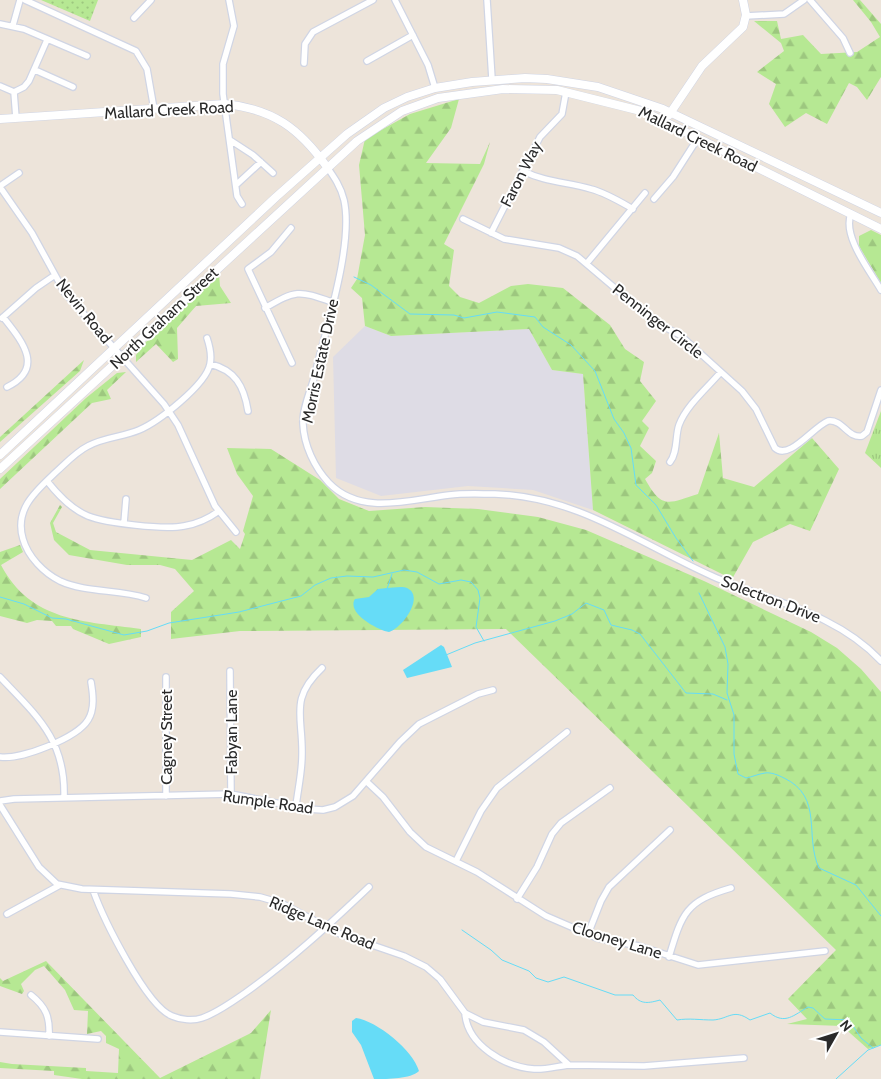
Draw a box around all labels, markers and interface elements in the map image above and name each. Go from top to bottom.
street label: Mallard Creek Road [104,97,234,123]
street label: Mallard Creek Road [636,102,760,176]
street label: Faron Way [496,138,546,210]
street label: North Graham Street [106,263,222,373]
street label: Nevin Road [52,275,116,347]
street label: Penninger Circle [609,280,707,362]
street label: Morris Estate Drive [298,297,342,425]
street label: Solectron Drive [719,571,823,627]
street label: Cagney Street [157,689,176,785]
street label: Fabyan Lane [222,690,241,774]
street label: Rumple Road [222,786,314,818]
street label: Ridge Lane Road [266,892,378,954]
street label: Clooney Lane [570,917,664,963]
north arrow [811,1009,861,1059]
text: N [836,1016,856,1035]

